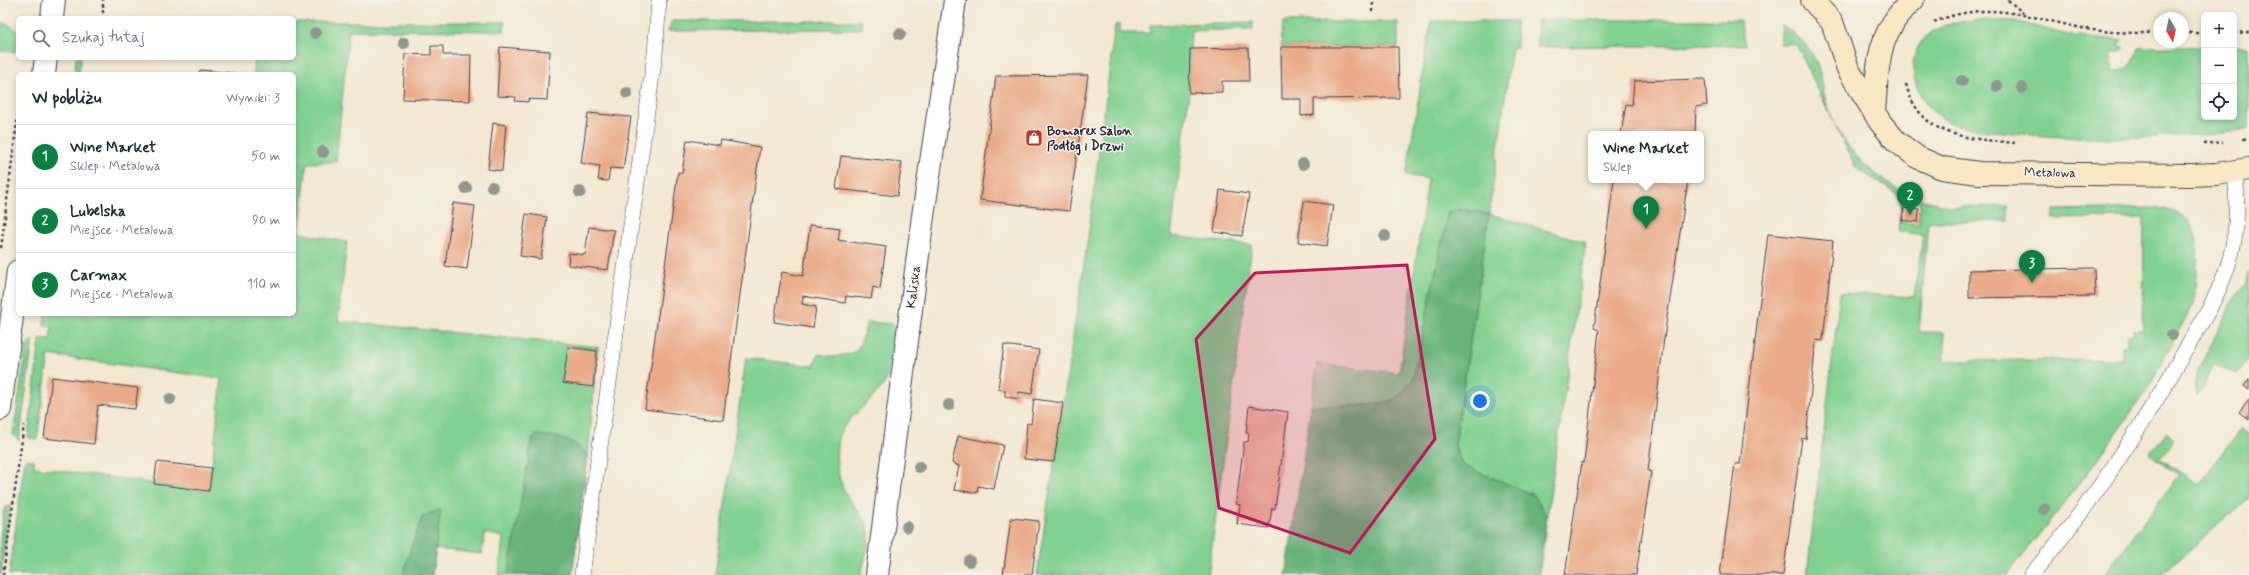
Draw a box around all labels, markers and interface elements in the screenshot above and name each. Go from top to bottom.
north arrow [2153,12,2189,48]
map controls [2201,12,2237,120]
button: + [2201,12,2237,48]
search box [16,16,296,60]
icon: search [30,27,52,49]
text: Szukaj tutaj [62,28,145,48]
button: − [2201,48,2237,84]
button: locate [2201,84,2237,120]
text: W pobliżu [32,87,101,109]
text: Wyniki: 3 [226,90,280,107]
place label: Bomarex Salon Podłóg i Drzwi [1047,123,1133,156]
shop icon: Bomarex Salon Podłóg i Drzwi [1024,128,1044,148]
popup [1588,131,1704,183]
text: Wine Market [70,138,156,158]
text: Wine Market [1603,139,1689,159]
text: 1 [42,148,48,165]
text: 50 m [251,148,280,165]
text: Sklep · Metalowa [70,158,161,175]
text: Sklep [1603,159,1632,176]
street label: Metalowa [2024,164,2076,182]
pin: 2 [1897,182,1923,215]
pin: 1 [1633,196,1659,229]
text: Lubelska [70,202,126,222]
text: 2 [42,212,48,229]
text: 90 m [252,212,280,229]
text: Miejsce · Metalowa [70,222,174,239]
pin: 3 [2019,250,2045,283]
street label: Kaliska [903,264,925,309]
text: Carmax [70,266,127,286]
text: 3 [42,276,48,293]
text: 110 m [247,276,280,293]
text: Miejsce · Metalowa [70,286,174,303]
your location [1470,391,1490,411]

